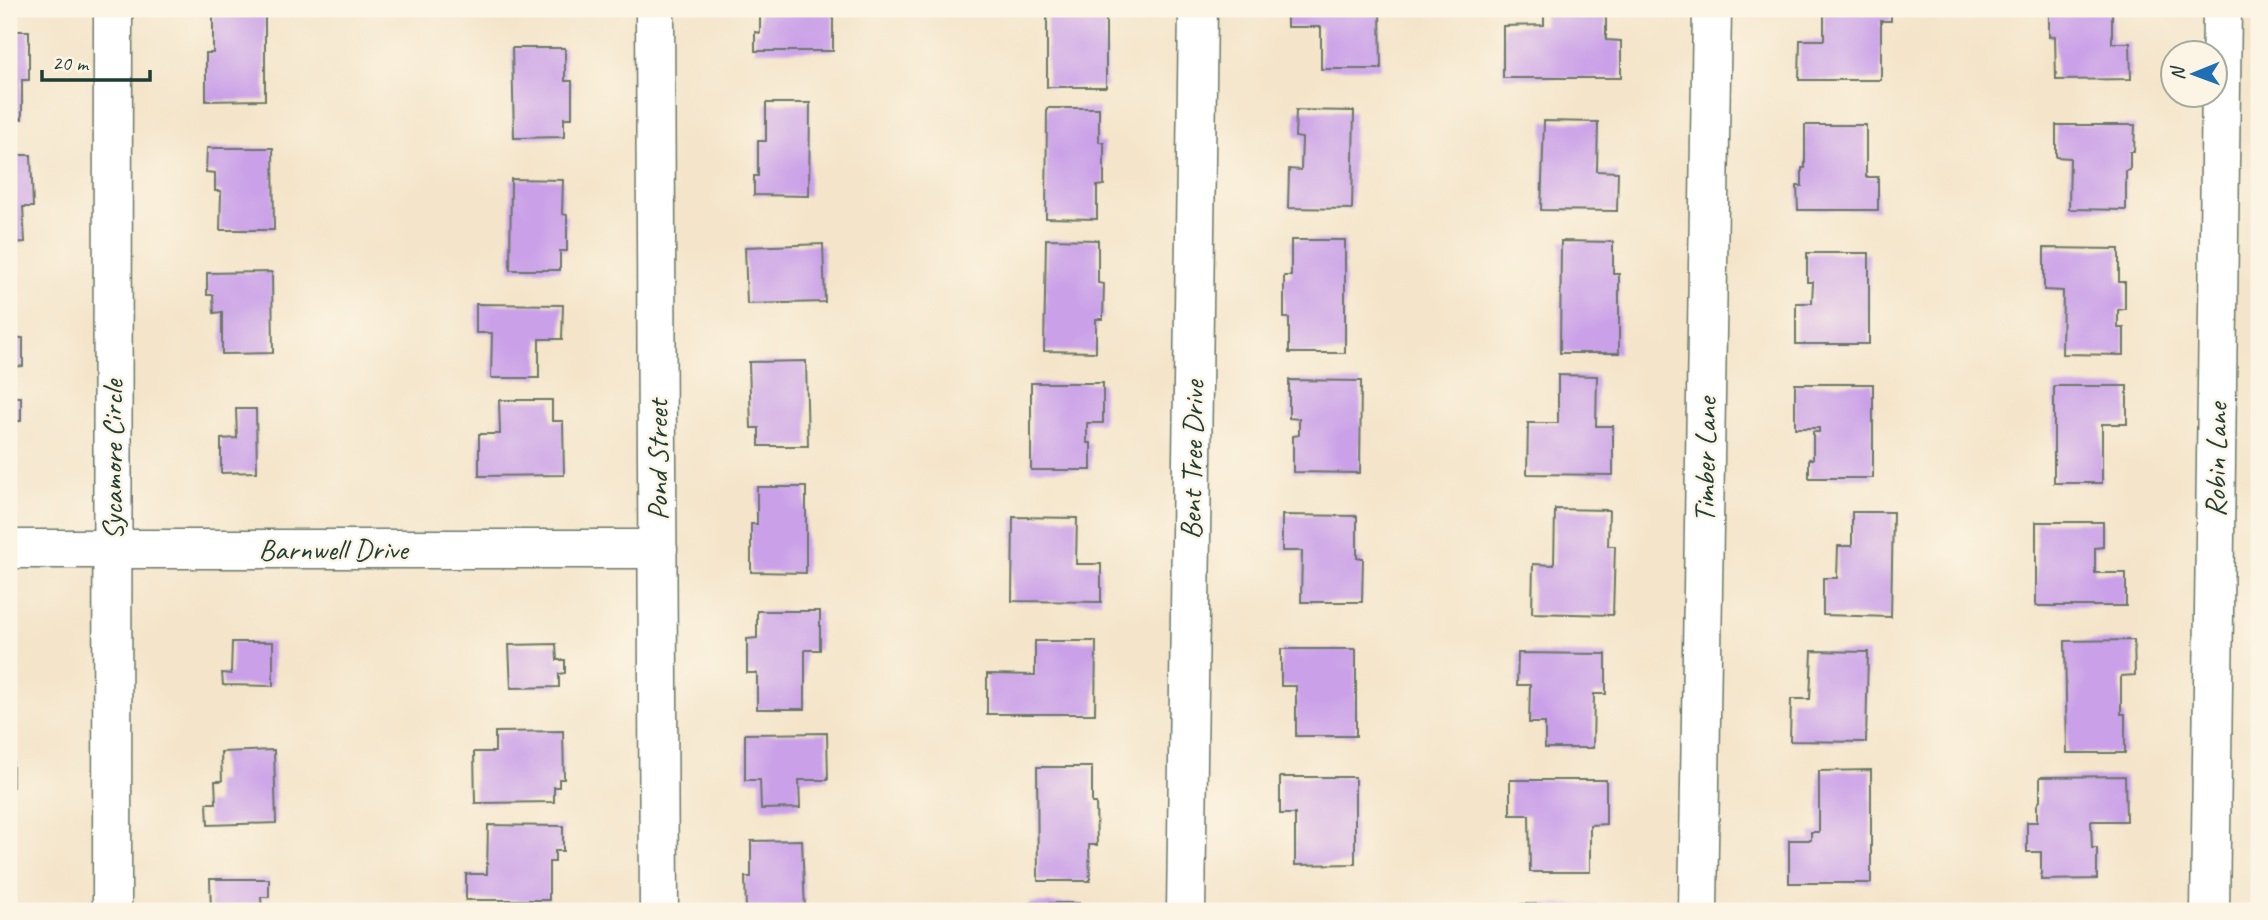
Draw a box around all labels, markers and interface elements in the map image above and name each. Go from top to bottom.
scale bar [42,38,150,82]
north arrow [2160,38,2230,108]
text: 20 m [52,50,90,76]
text: N [2166,65,2190,80]
street label: Sycamore Circle [93,378,131,540]
street label: Bent Tree Drive [1172,378,1212,540]
street label: Timber Lane [1685,395,1725,523]
street label: Pond Street [638,396,676,520]
street label: Robin Lane [2196,400,2236,517]
street label: Barnwell Drive [258,530,410,568]

